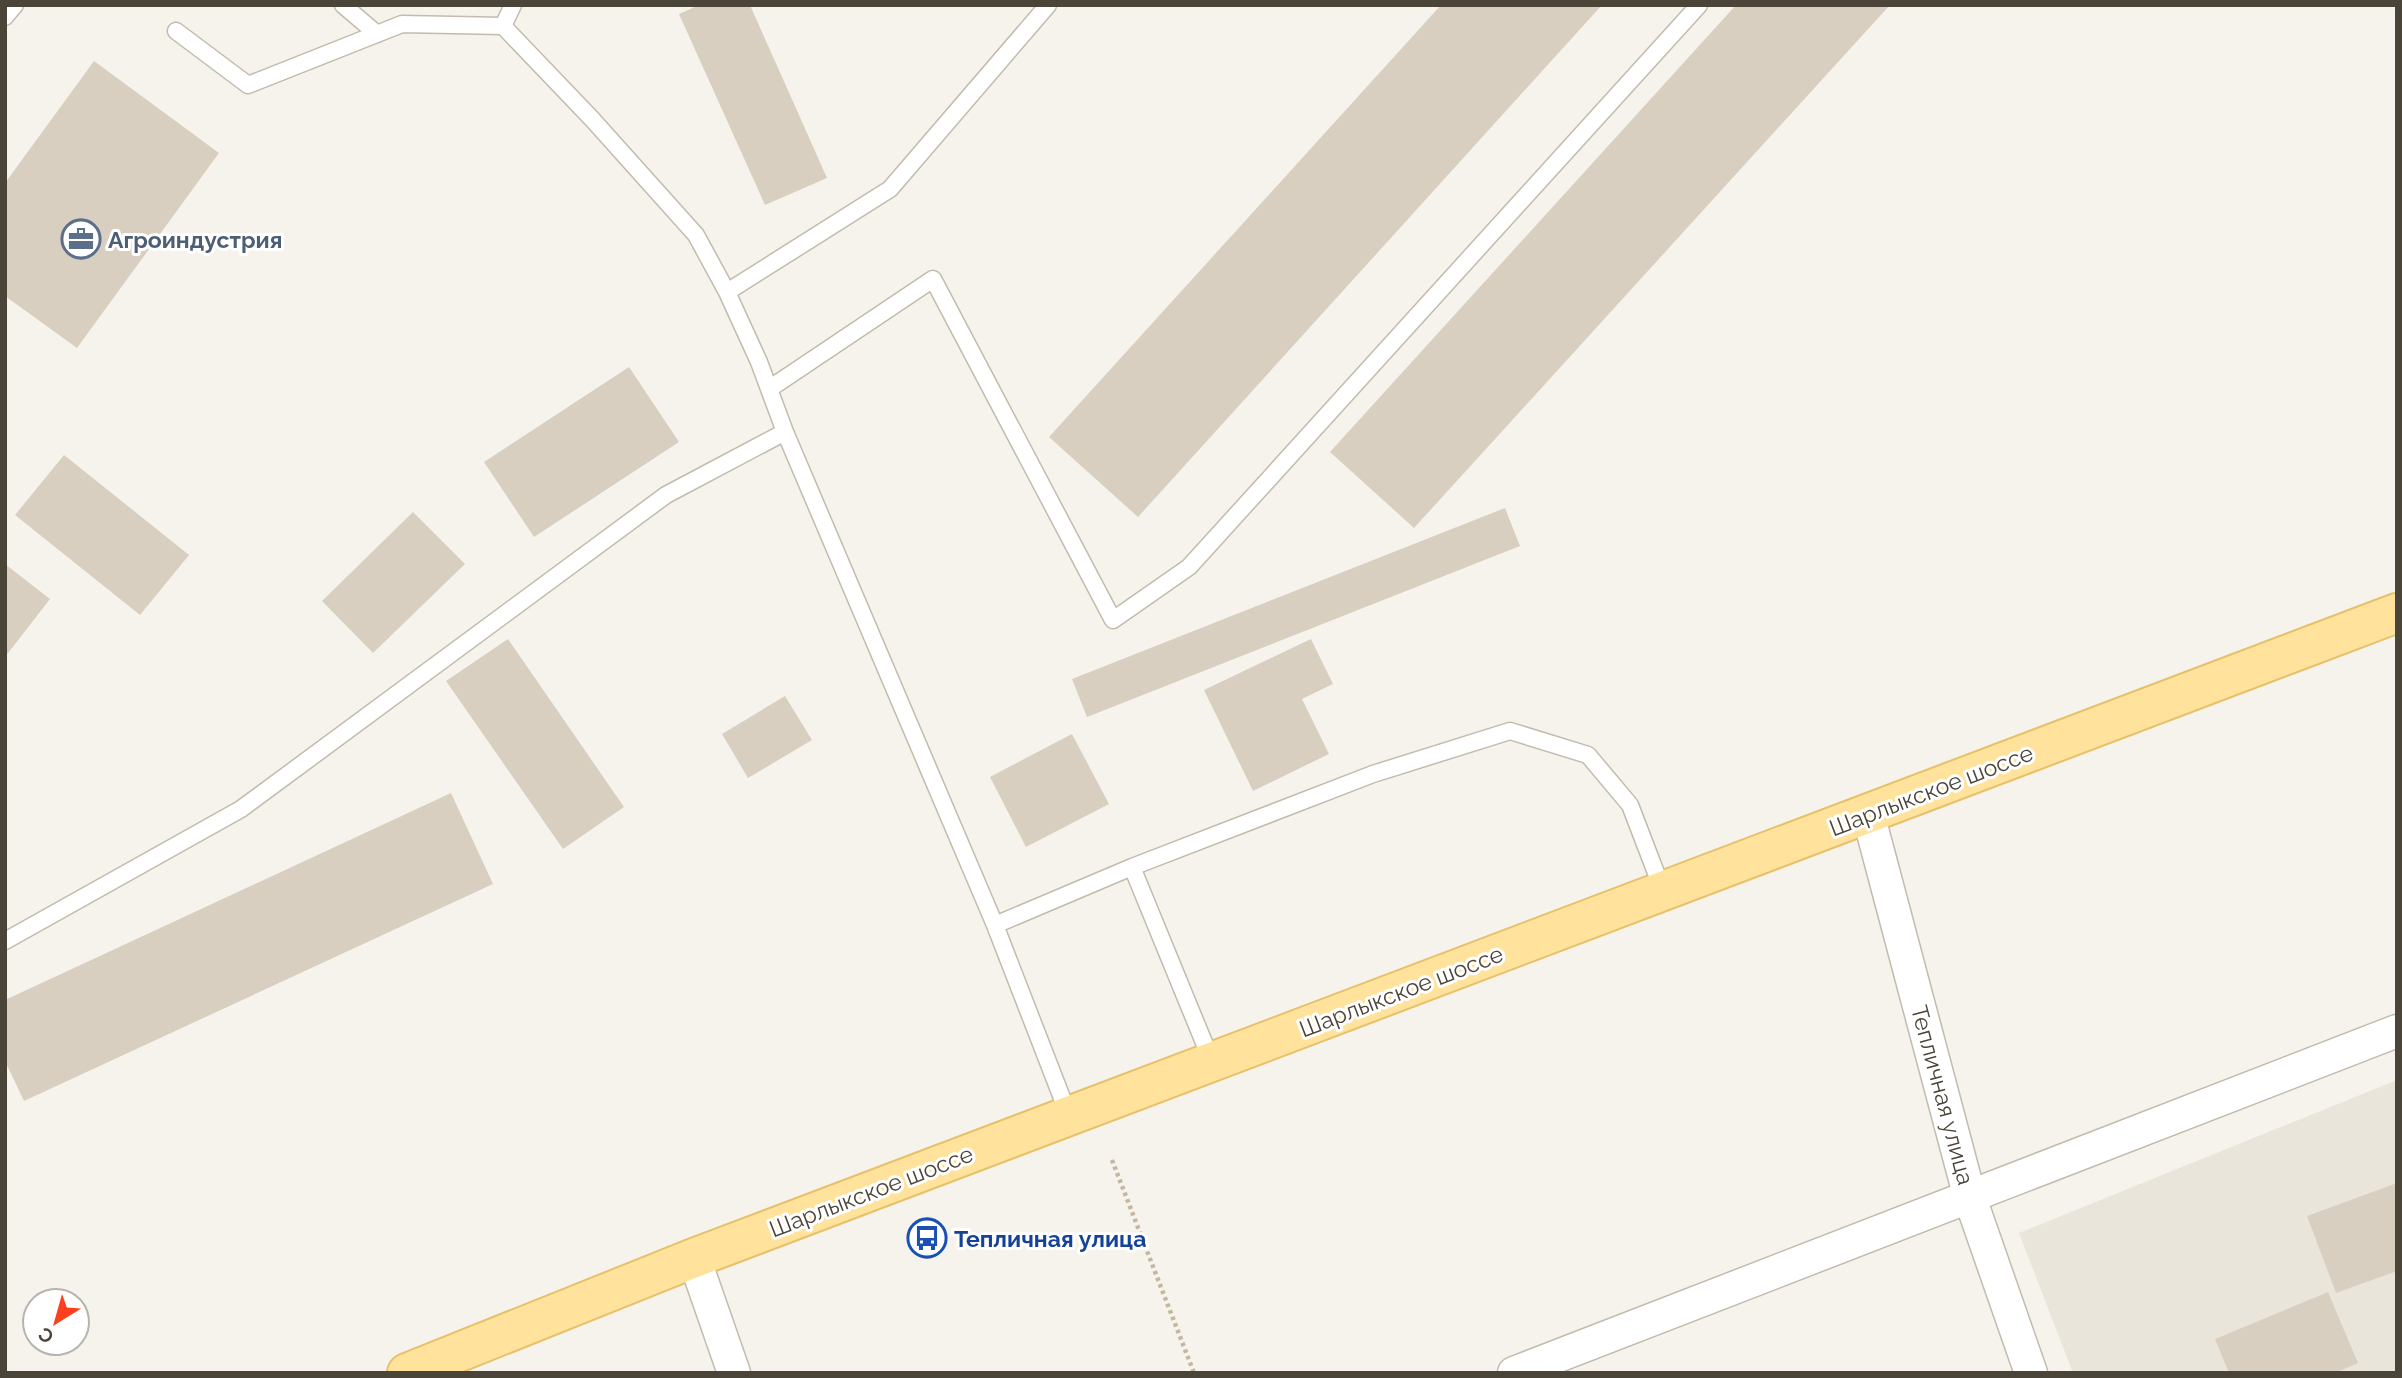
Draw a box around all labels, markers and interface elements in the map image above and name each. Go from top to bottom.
office icon: Агроиндустрия [60,218,102,260]
place label: Агроиндустрия [108,226,282,253]
street label: Шарлыкское шоссе [1825,739,2037,841]
street label: Шарлыкское шоссе [1295,940,1507,1042]
street label: Тепличная улица [1906,1002,1980,1188]
street label: Шарлыкское шоссе [765,1140,977,1242]
bus stop icon: Тепличная улица [906,1217,948,1259]
place label: Тепличная улица [954,1225,1146,1252]
north arrow [21,1287,91,1357]
text: С [34,1323,58,1348]

